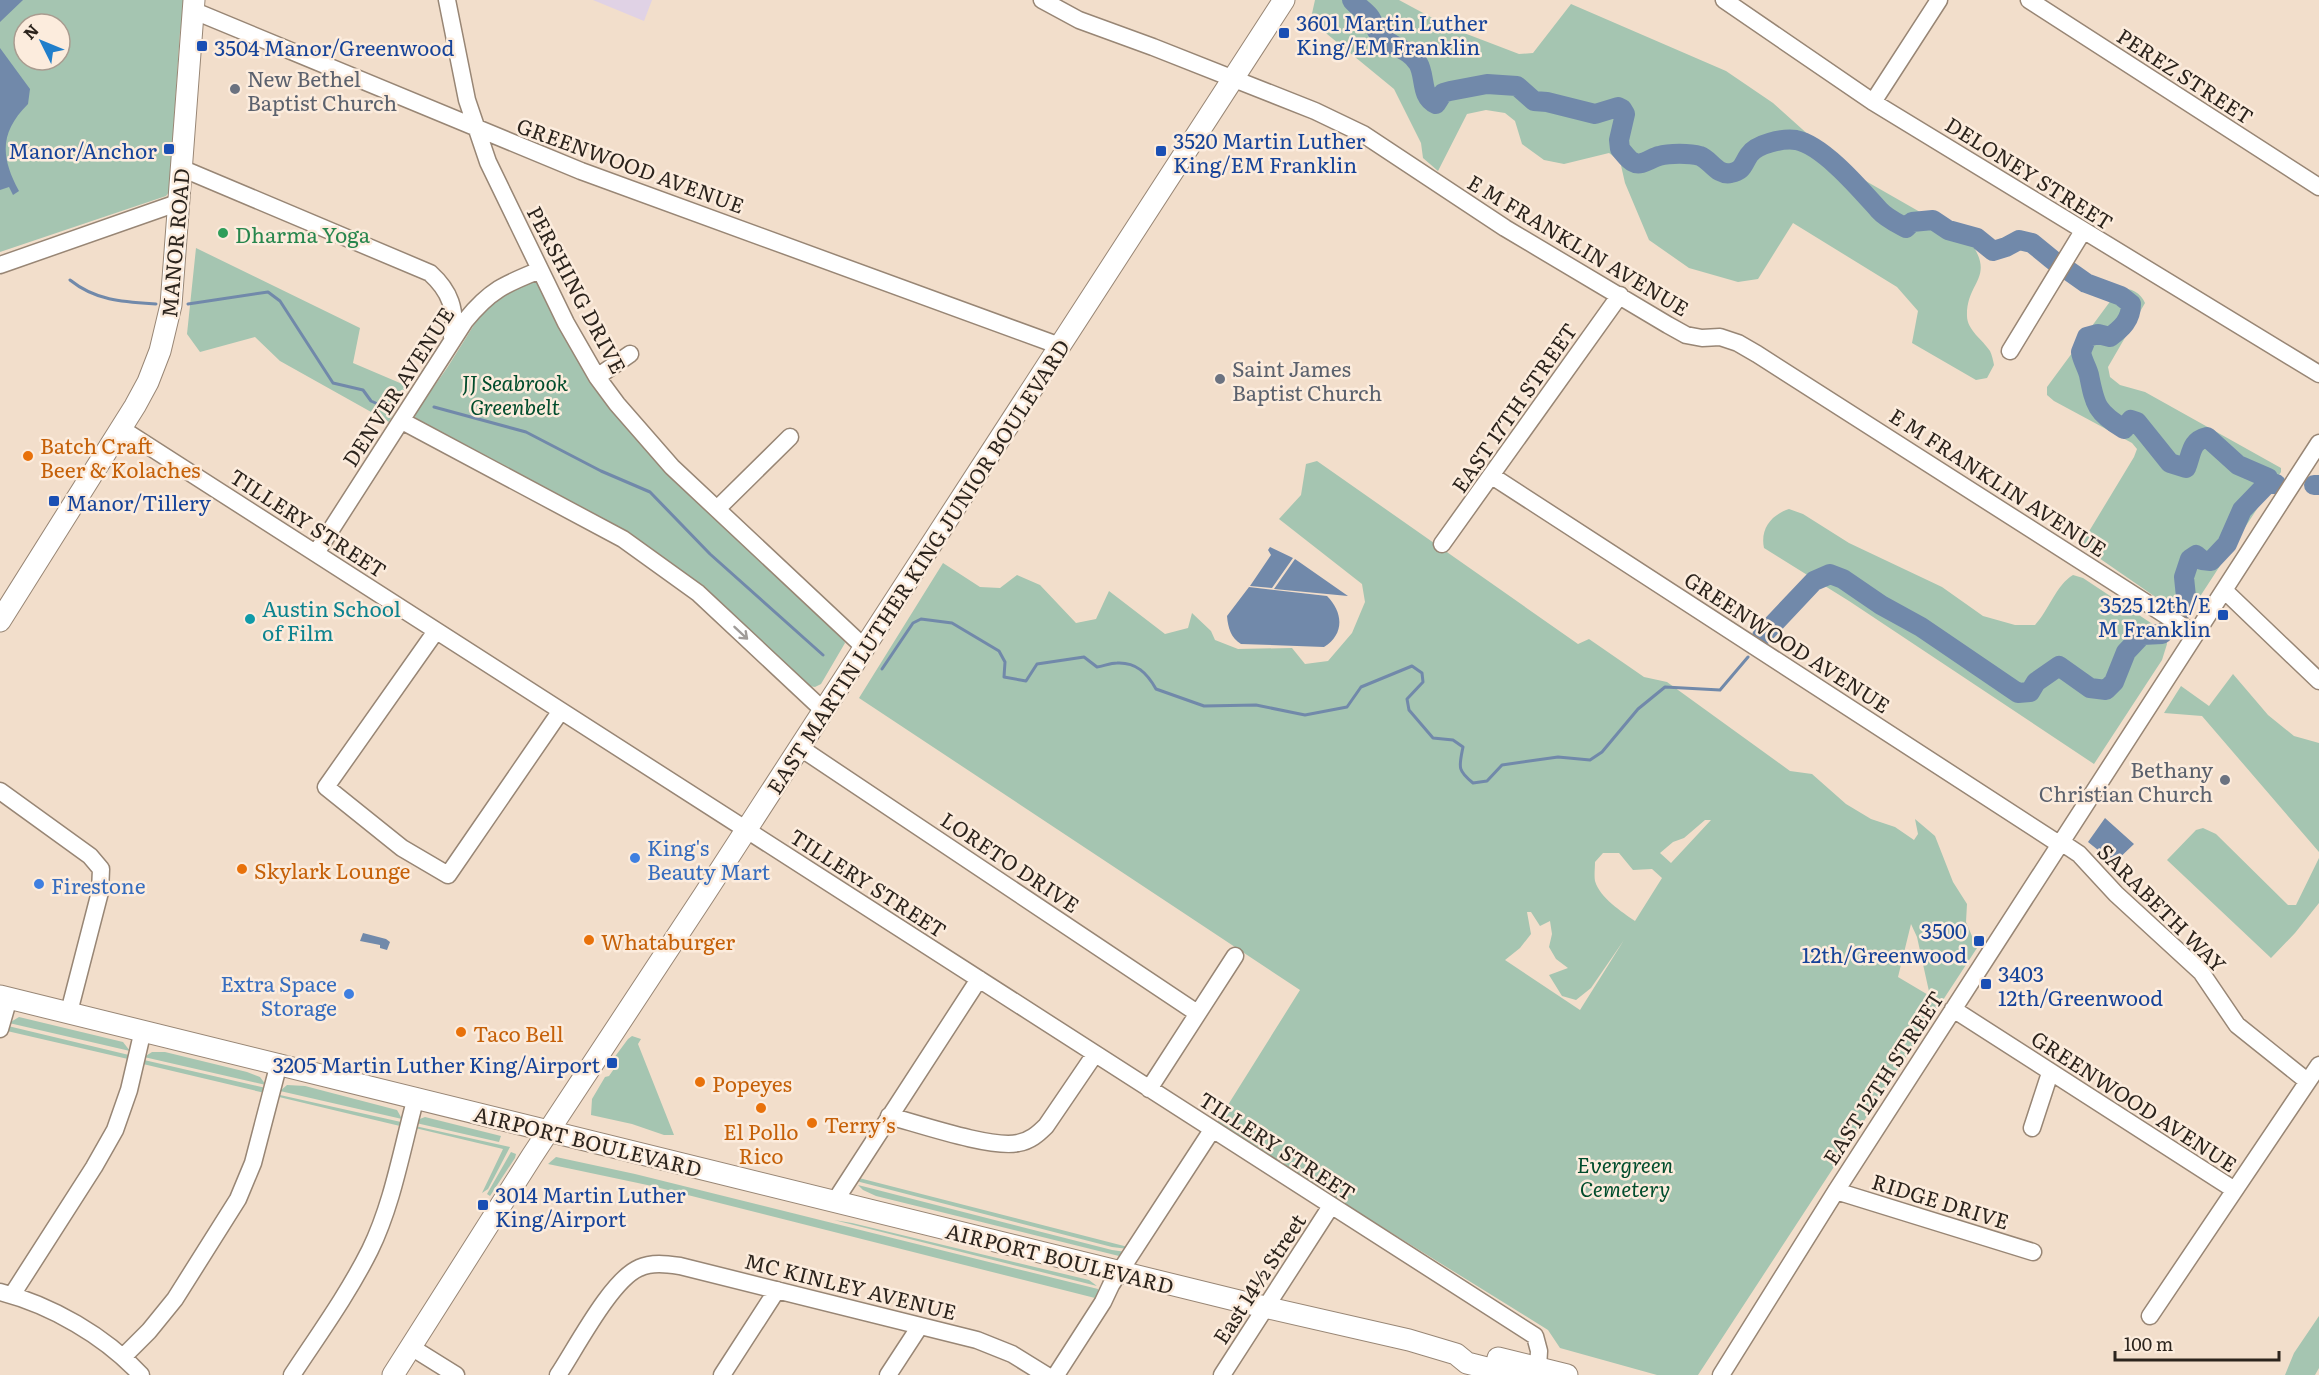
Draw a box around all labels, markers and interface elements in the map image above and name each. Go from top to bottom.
place label: 3601 Martin Luther King/EM Franklin [1296,6,1487,61]
north arrow [12,12,72,72]
text: N [17,18,44,44]
street label: PEREZ STREET [2112,19,2260,131]
marker: 3601 Martin Luther King/EM Franklin [1277,26,1291,40]
place label: 3504 Manor/Greenwood [214,31,454,62]
marker: 3504 Manor/Greenwood [195,39,209,53]
place label: New Bethel Baptist Church [247,62,397,117]
marker: New Bethel Baptist Church [228,82,242,96]
street label: GREENWOOD AVENUE [513,108,749,220]
street label: DELONEY STREET [1940,108,2120,236]
place label: 3520 Martin Luther King/EM Franklin [1173,124,1366,179]
place label: Manor/Anchor [8,134,157,165]
marker: Manor/Anchor [162,142,176,156]
marker: 3520 Martin Luther King/EM Franklin [1154,144,1168,158]
street label: E M FRANKLIN AVENUE [1462,165,1696,323]
street label: MANOR ROAD [152,167,196,319]
street label: PERSHING DRIVE [521,200,635,378]
place label: Dharma Yoga [235,218,371,249]
marker: Dharma Yoga [216,226,230,240]
street label: DENVER AVENUE [334,300,460,472]
street label: EAST 17TH STREET [1443,316,1583,498]
street label: EAST MARTIN LUTHER KING JUNIOR BOULEVARD [758,332,1076,800]
place label: Saint James Baptist Church [1232,352,1382,407]
park label: JJ Seabrook Greenbelt [462,366,568,421]
marker: Saint James Baptist Church [1213,372,1227,386]
street label: E M FRANKLIN AVENUE [1884,399,2114,563]
place label: Batch Craft Beer & Kolaches [40,429,201,484]
marker: Batch Craft Beer & Kolaches [21,449,35,463]
street label: TILLERY STREET [225,460,393,584]
place label: Manor/Tillery [66,486,212,517]
marker: Manor/Tillery [47,494,61,508]
street label: GREENWOOD AVENUE [1679,563,1897,719]
place label: 3525 12th/E M Franklin [2098,588,2211,643]
place label: Austin School of Film [262,592,401,647]
marker: 3525 12th/E M Franklin [2216,608,2230,622]
marker: Austin School of Film [243,612,257,626]
one-way arrow [733,626,748,640]
place label: Bethany Christian Church [2039,753,2214,808]
marker: Bethany Christian Church [2218,773,2232,787]
street label: LORETO DRIVE [936,803,1086,919]
street label: TILLERY STREET [785,820,953,944]
place label: King's Beauty Mart [647,831,771,886]
street label: SARABETH WAY [2092,836,2234,978]
marker: King's Beauty Mart [628,851,642,865]
place label: Skylark Lounge [254,854,410,885]
marker: Skylark Lounge [235,862,249,876]
place label: Firestone [51,869,146,900]
marker: Firestone [32,877,46,891]
place label: 3500 12th/Greenwood [1802,914,1967,969]
place label: Whataburger [601,925,735,956]
marker: Whataburger [582,933,596,947]
marker: 3500 12th/Greenwood [1972,934,1986,948]
place label: 3403 12th/Greenwood [1998,957,2163,1012]
place label: Extra Space Storage [220,967,337,1022]
marker: 3403 12th/Greenwood [1979,977,1993,991]
street label: EAST 12TH STREET [1814,984,1950,1170]
marker: Extra Space Storage [342,987,356,1001]
place label: Taco Bell [473,1017,564,1048]
street label: GREENWOOD AVENUE [2026,1022,2244,1178]
marker: Taco Bell [454,1025,468,1039]
place label: 3205 Martin Luther King/Airport [272,1048,601,1079]
marker: 3205 Martin Luther King/Airport [605,1056,619,1070]
place label: Popeyes [712,1067,792,1098]
marker: Popeyes [693,1075,707,1089]
street label: TILLERY STREET [1194,1083,1362,1207]
street label: AIRPORT BOULEVARD [471,1097,705,1183]
marker: El Pollo Rico [754,1101,768,1115]
place label: Terry’s [824,1108,895,1139]
place label: El Pollo Rico [723,1115,799,1170]
marker: Terry’s [805,1116,819,1130]
park label: Evergreen Cemetery [1577,1148,1674,1203]
street label: RIDGE DRIVE [1869,1164,2013,1236]
place label: 3014 Martin Luther King/Airport [495,1178,686,1233]
marker: 3014 Martin Luther King/Airport [476,1198,490,1212]
street label: East 14½ Street [1204,1206,1312,1349]
street label: AIRPORT BOULEVARD [943,1214,1177,1300]
street label: MC KINLEY AVENUE [742,1244,960,1326]
scale bar [2115,1324,2278,1362]
text: 100 m [2124,1330,2173,1357]

